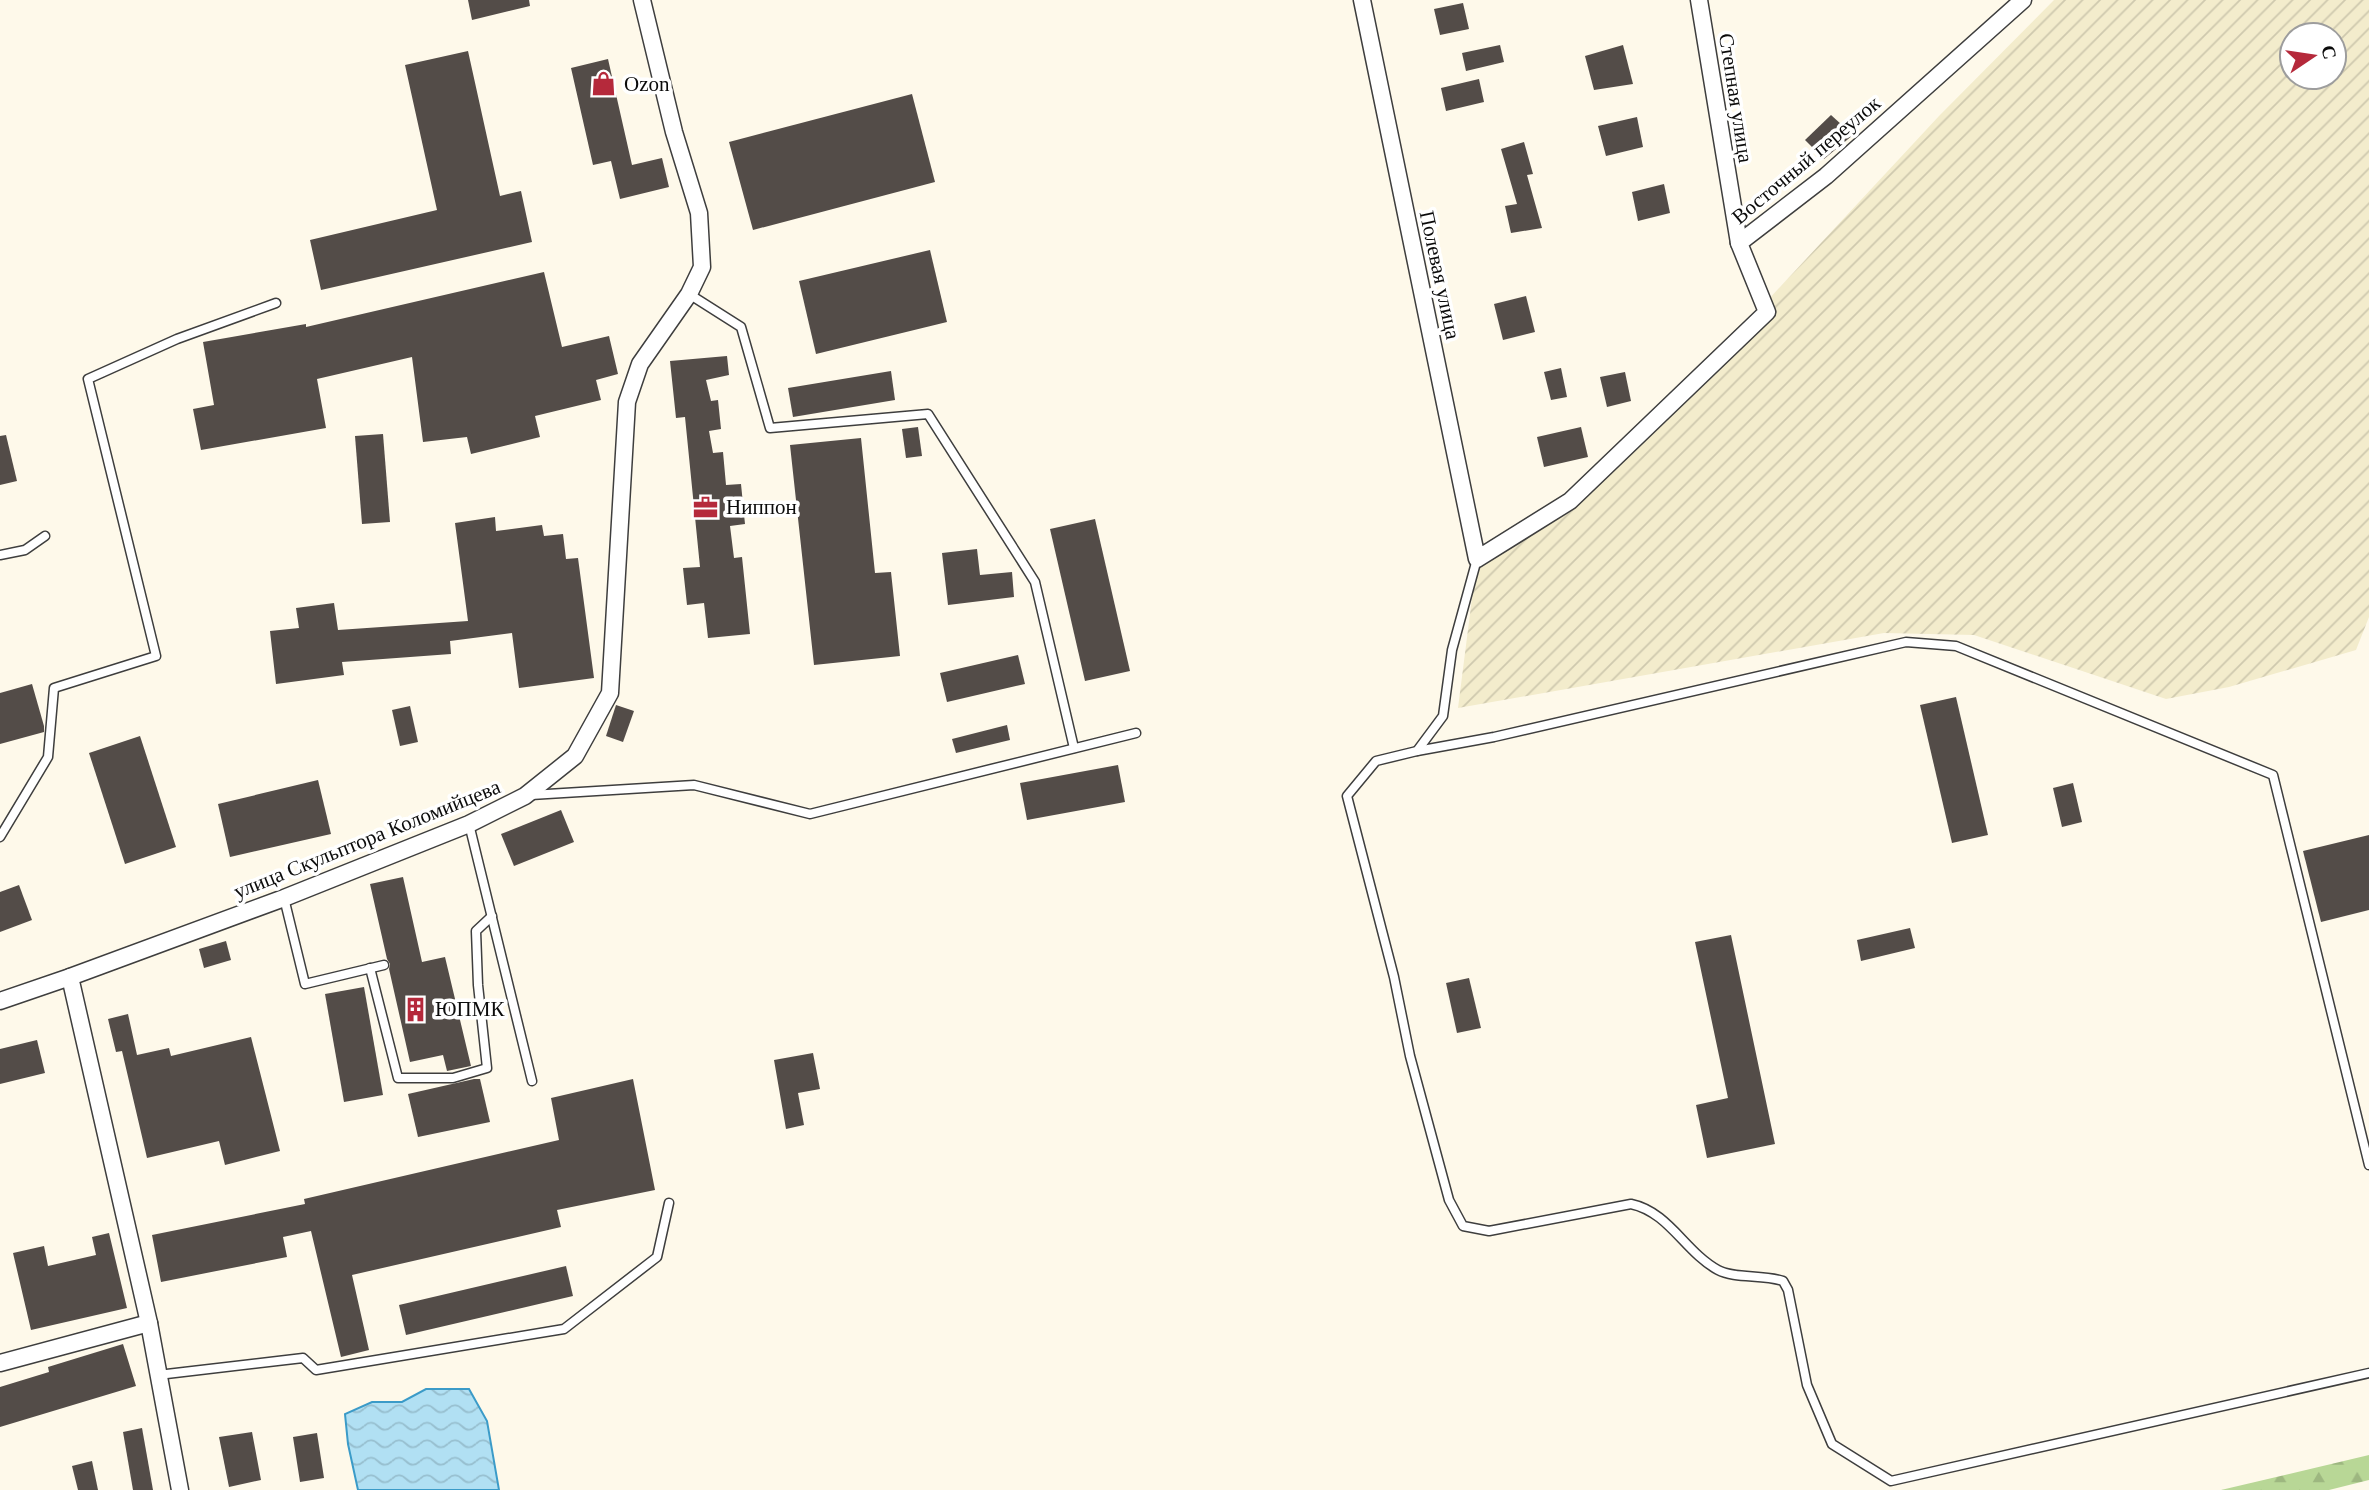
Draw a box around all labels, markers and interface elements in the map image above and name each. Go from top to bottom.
north arrow [2278,21,2348,91]
street label: Степная улица [1714,32,1758,165]
text: С [2317,43,2341,61]
shop icon: Ozon [590,70,618,98]
place label: Ozon [624,72,670,96]
street label: Восточный переулок [1727,90,1886,229]
street label: Полевая улица [1415,208,1465,342]
office icon: Ниппон [692,493,720,521]
place label: Ниппон [726,495,797,519]
street label: улица Скульптора Коломийцева [230,774,504,904]
building icon: ЮПМК [401,995,429,1023]
place label: ЮПМК [435,997,505,1021]

